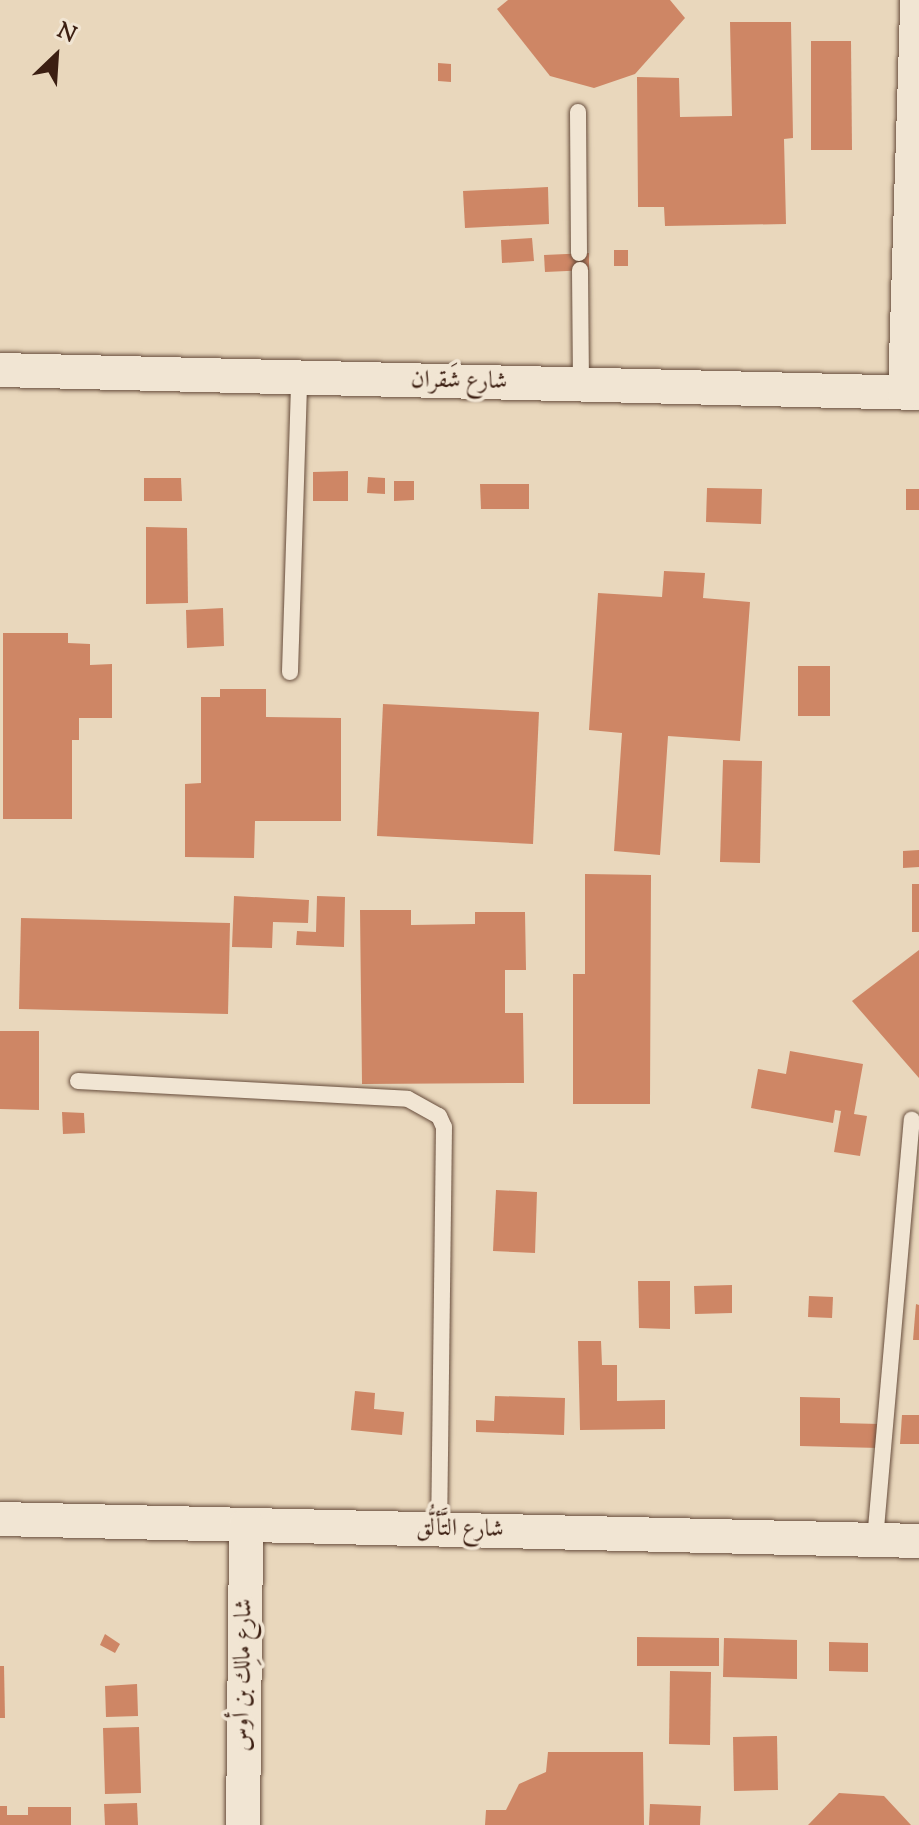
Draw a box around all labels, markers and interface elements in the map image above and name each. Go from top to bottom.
north arrow [16,16,96,96]
text: N [51,16,81,52]
street label: شارع شَقران [410,367,508,397]
street label: شارع التَّألُّق [416,1515,504,1545]
street label: شارع مالِك بن أوس [228,1598,260,1752]

